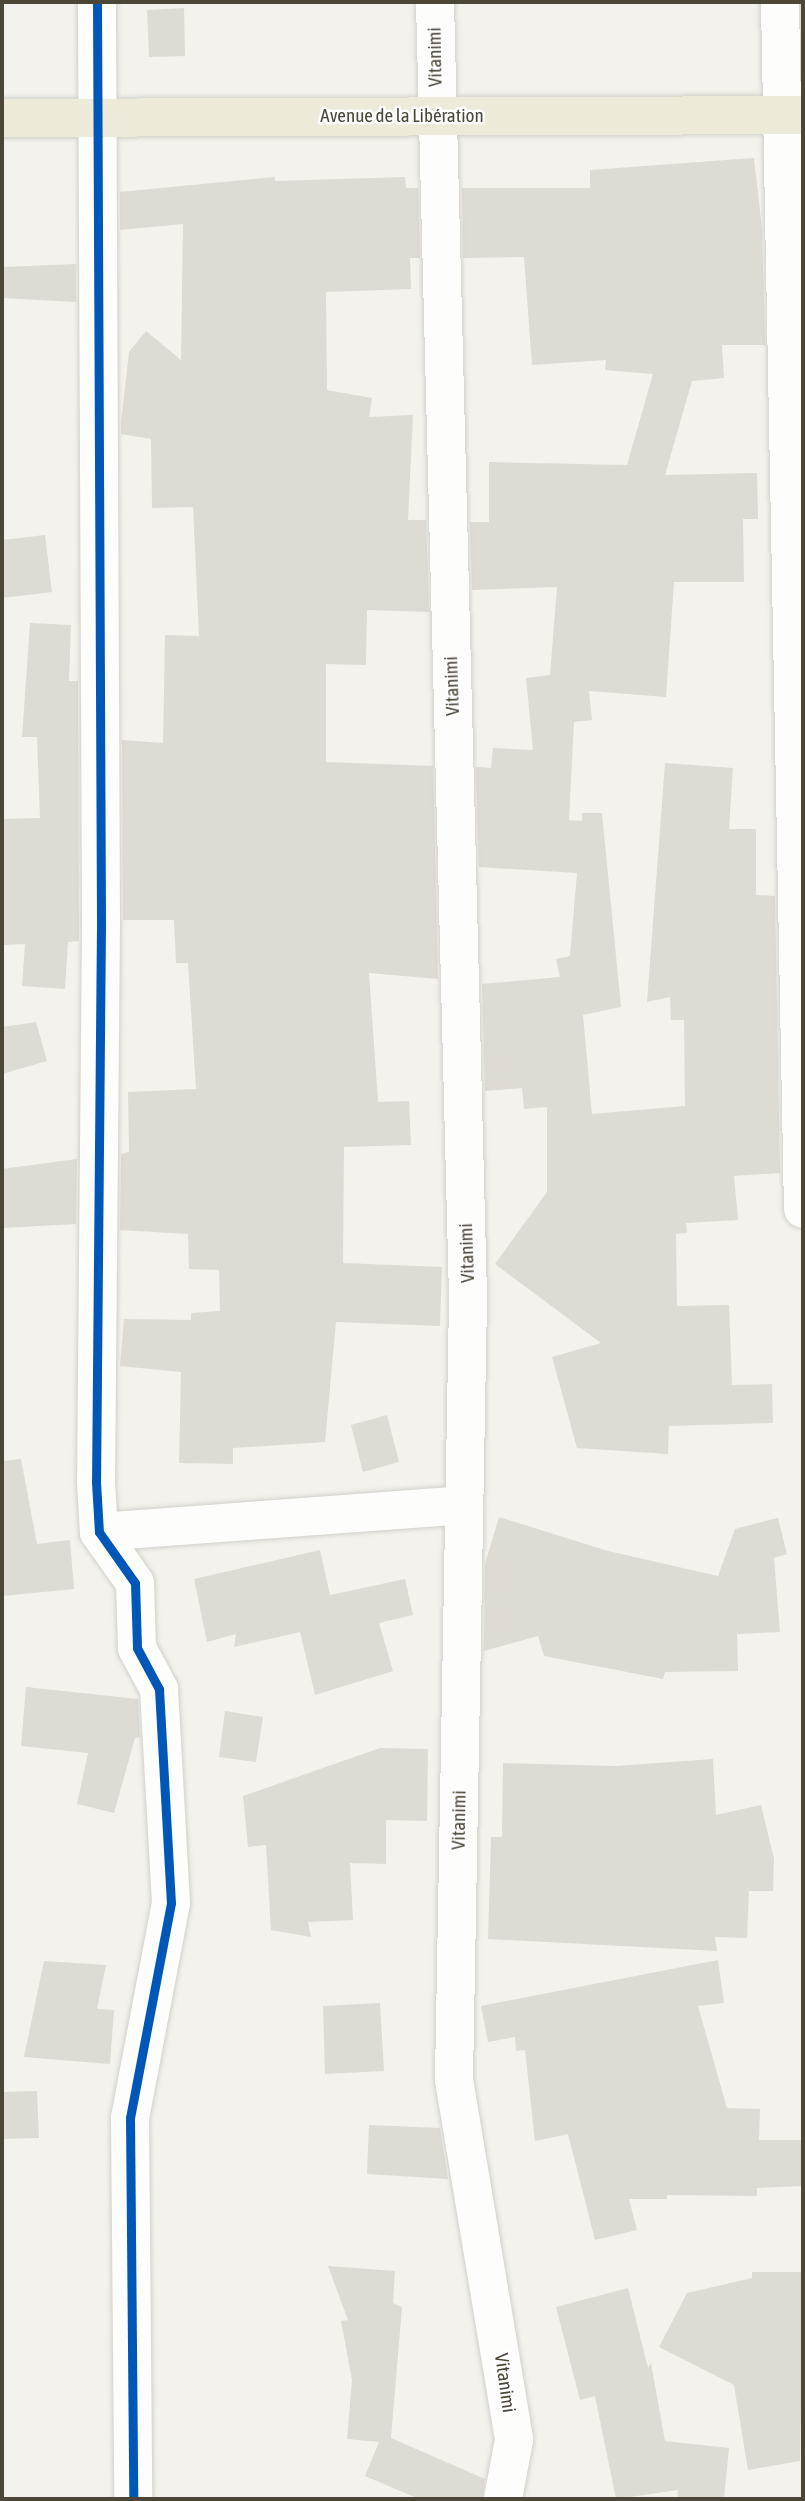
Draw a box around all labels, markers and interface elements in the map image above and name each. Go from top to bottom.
street label: Vitanimi [423,27,447,87]
street label: Avenue de la Libération [320,105,484,127]
street label: Vitanimi [440,656,464,716]
street label: Vitanimi [455,1223,479,1283]
street label: Vitanimi [447,1790,471,1850]
street label: Vitanimi [490,2352,520,2414]

